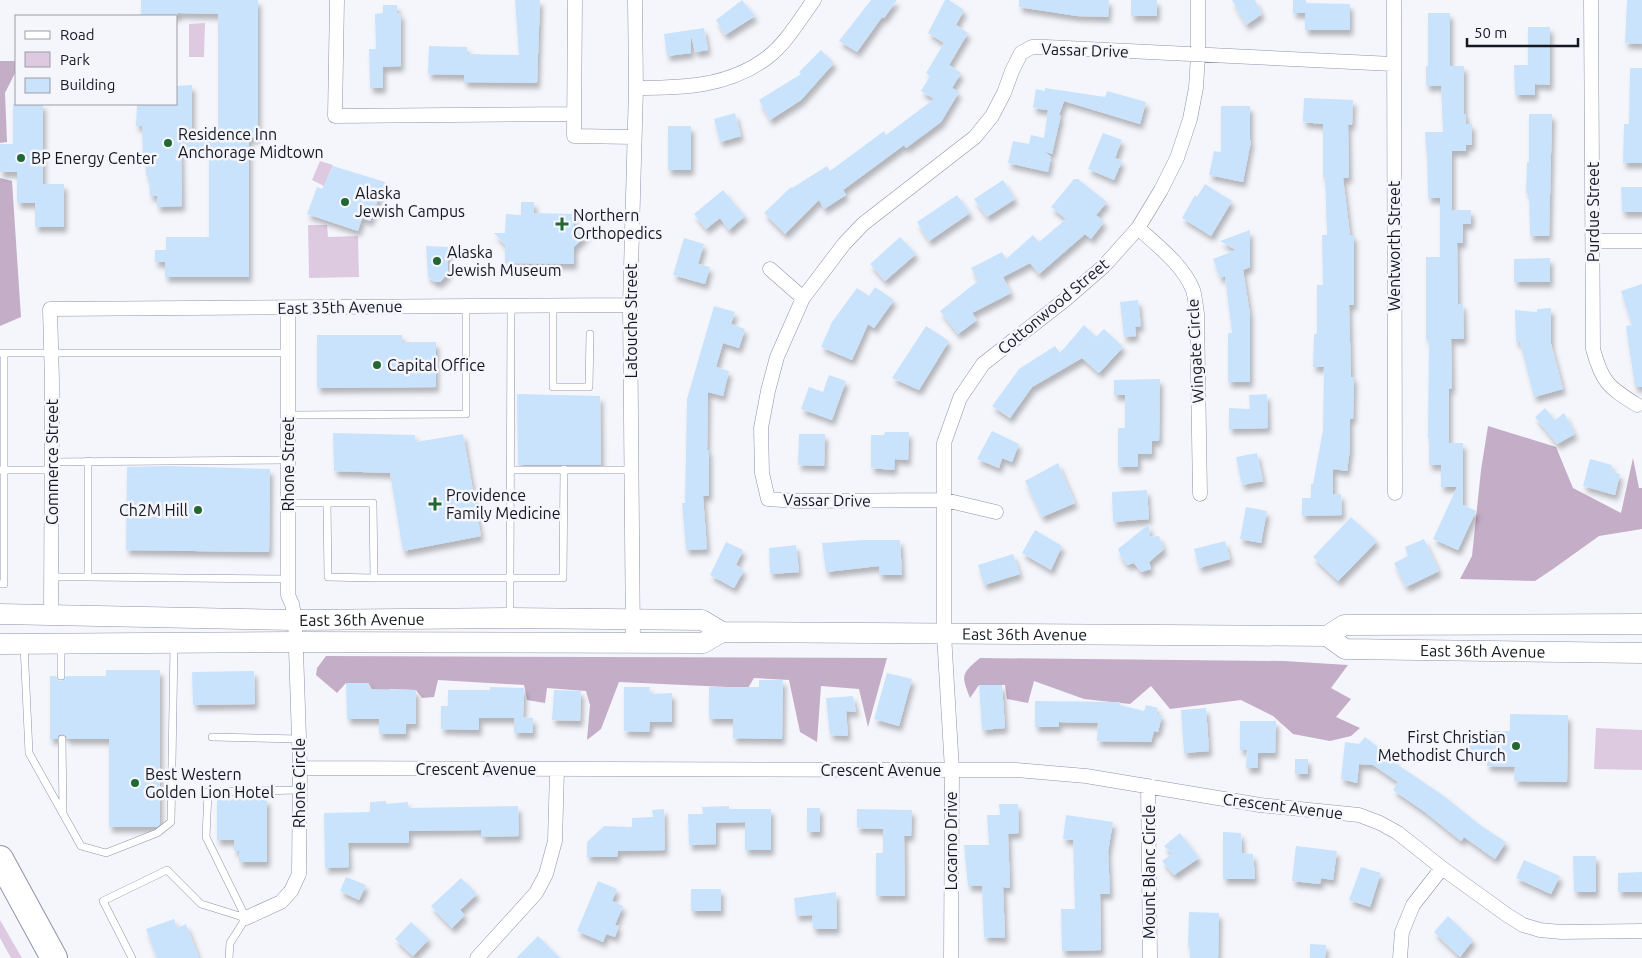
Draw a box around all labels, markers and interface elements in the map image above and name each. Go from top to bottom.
legend [15,15,178,105]
scale bar [1467,15,1578,47]
text: 50 m [1474,24,1507,41]
text: Road [60,26,95,43]
street label: Vassar Drive [1041,39,1129,61]
text: Park [60,51,90,68]
text: Building [60,76,115,93]
place label: Residence Inn Anchorage Midtown [178,125,324,161]
marker: Residence Inn Anchorage Midtown [162,137,174,149]
place label: BP Energy Center [31,149,157,167]
marker: BP Energy Center [15,152,27,164]
street label: Purdue Street [1584,161,1602,262]
street label: Wentworth Street [1385,180,1403,311]
place label: Alaska Jewish Campus [355,184,465,220]
marker: Alaska Jewish Campus [339,196,351,208]
place label: Northern Orthopedics [573,206,662,242]
marker: Northern Orthopedics [555,217,569,231]
place label: Alaska Jewish Museum [447,243,562,279]
street label: Cottonwood Street [994,254,1113,358]
marker: Alaska Jewish Museum [431,255,443,267]
street label: Latouche Street [622,263,640,378]
street label: East 35th Avenue [277,297,403,317]
street label: Wingate Circle [1183,298,1207,404]
place label: Capital Office [387,356,485,374]
marker: Capital Office [371,359,383,371]
street label: Commerce Street [43,398,61,525]
street label: Rhone Street [279,416,297,511]
place label: Providence Family Medicine [446,486,561,522]
street label: Vassar Drive [783,490,871,510]
marker: Providence Family Medicine [428,497,442,511]
place label: Ch2M Hill [119,501,188,519]
marker: Ch2M Hill [192,504,204,516]
street label: East 36th Avenue [299,610,425,629]
street label: East 36th Avenue [962,625,1087,643]
street label: East 36th Avenue [1420,641,1546,661]
place label: First Christian Methodist Church [1378,728,1506,764]
street label: Rhone Circle [290,738,308,828]
marker: First Christian Methodist Church [1510,740,1522,752]
street label: Crescent Avenue [416,760,536,778]
street label: Crescent Avenue [821,761,941,779]
place label: Best Western Golden Lion Hotel [145,765,274,801]
marker: Best Western Golden Lion Hotel [129,777,141,789]
street label: Crescent Avenue [1222,790,1344,822]
street label: Locarno Drive [942,791,960,891]
street label: Mount Blanc Circle [1140,805,1158,939]

